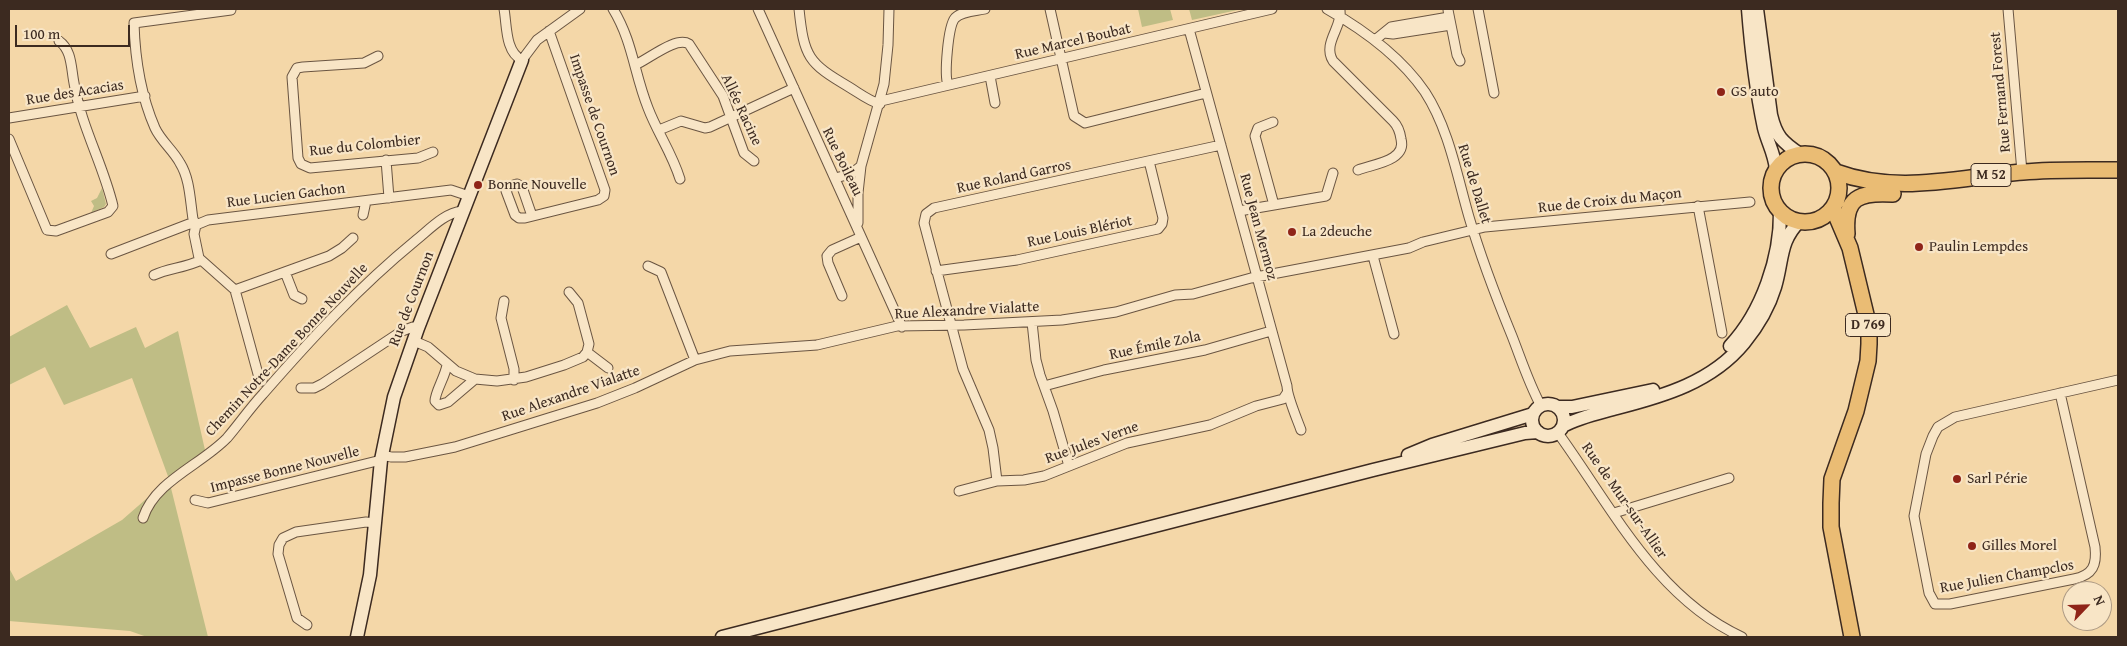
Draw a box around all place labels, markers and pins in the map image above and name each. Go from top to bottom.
place label: GS auto [1731,83,1779,101]
marker: GS auto [1715,86,1727,98]
place label: Bonne Nouvelle [488,176,587,194]
marker: Bonne Nouvelle [472,179,484,191]
place label: La 2deuche [1302,223,1372,241]
marker: La 2deuche [1286,226,1298,238]
place label: Paulin Lempdes [1929,238,2028,256]
marker: Paulin Lempdes [1913,241,1925,253]
place label: Sarl Périe [1967,470,2028,488]
marker: Sarl Périe [1951,473,1963,485]
place label: Gilles Morel [1982,537,2057,555]
marker: Gilles Morel [1966,540,1978,552]

